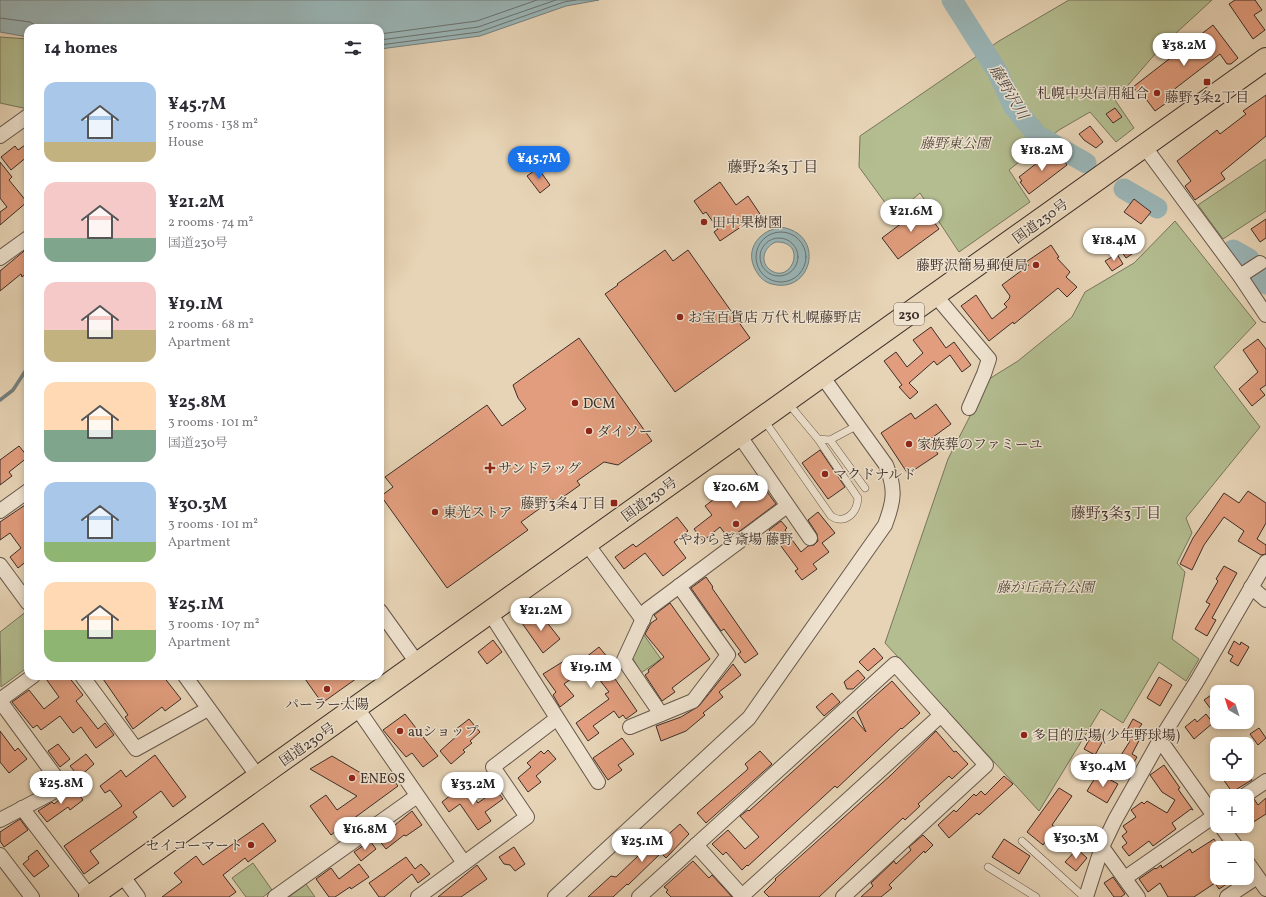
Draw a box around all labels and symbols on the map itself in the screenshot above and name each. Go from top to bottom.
pin: ¥38.2M [1151,33,1217,67]
water label: 藤野沢川 [983,62,1033,126]
marker: 藤野3条2丁目 [1202,77,1212,87]
place label: 札幌中央信用組合 [1037,85,1149,104]
marker: 札幌中央信用組合 [1152,88,1162,98]
place label: 藤野3条2丁目 [1165,89,1249,108]
park label: 藤野東公園 [920,135,992,154]
pin: ¥18.2M [1009,138,1075,172]
pin: ¥45.7M [506,146,572,180]
district label: 藤野2条3丁目 [728,158,818,179]
street label: 国道230号 [1009,196,1073,249]
pin: ¥21.6M [878,199,944,233]
place label: 田中果樹園 [712,214,782,233]
marker: 田中果樹園 [699,217,709,227]
pin: ¥18.4M [1081,228,1147,262]
place label: 藤野沢簡易郵便局 [916,257,1028,276]
marker: 藤野沢簡易郵便局 [1031,260,1041,270]
road number: 230 [894,303,924,325]
place label: お宝百貨店 万代 札幌藤野店 [688,309,862,328]
marker: お宝百貨店 万代 札幌藤野店 [675,312,685,322]
place label: DCM [583,395,615,414]
marker: DCM [570,398,580,408]
place label: ダイソー [597,423,653,442]
marker: ダイソー [584,426,594,436]
place label: 家族葬のファミーユ [917,436,1043,455]
marker: 家族葬のファミーユ [904,439,914,449]
place label: サンドラッグ [498,460,581,479]
marker: サンドラッグ [485,463,495,473]
place label: マクドナルド [833,466,916,485]
marker: マクドナルド [820,469,830,479]
street label: 国道230号 [618,474,682,527]
pin: ¥20.6M [703,475,769,509]
place label: 藤野3条4丁目 [520,495,606,514]
marker: 藤野3条4丁目 [609,498,619,508]
place label: 東光ストア [443,504,513,523]
district label: 藤野3条3丁目 [1071,504,1161,525]
marker: 東光ストア [430,507,440,517]
marker: やわらぎ斎場 藤野 [731,519,741,529]
place label: やわらぎ斎場 藤野 [679,531,793,550]
park label: 藤が丘高台公園 [996,579,1096,598]
pin: ¥21.2M [508,598,574,632]
pin: ¥19.1M [558,655,624,689]
marker: パーラー太陽 [322,684,332,694]
north arrow [1210,685,1254,729]
place label: パーラー太陽 [285,696,369,715]
street label: 国道230号 [276,719,340,771]
place label: auショップ [408,723,479,742]
marker: auショップ [395,726,405,736]
place label: 多目的広場(少年野球場) [1032,727,1180,746]
marker: 多目的広場(少年野球場) [1019,730,1029,740]
pin: ¥30.4M [1070,754,1136,788]
place label: ENEOS [360,770,405,789]
pin: ¥25.8M [28,771,94,805]
pin: ¥33.2M [440,772,506,806]
marker: ENEOS [347,773,357,783]
pin: ¥16.8M [332,817,398,851]
pin: ¥30.3M [1043,826,1109,860]
pin: ¥25.1M [609,829,675,863]
place label: セイコーマート [146,837,243,856]
marker: セイコーマート [246,840,256,850]

